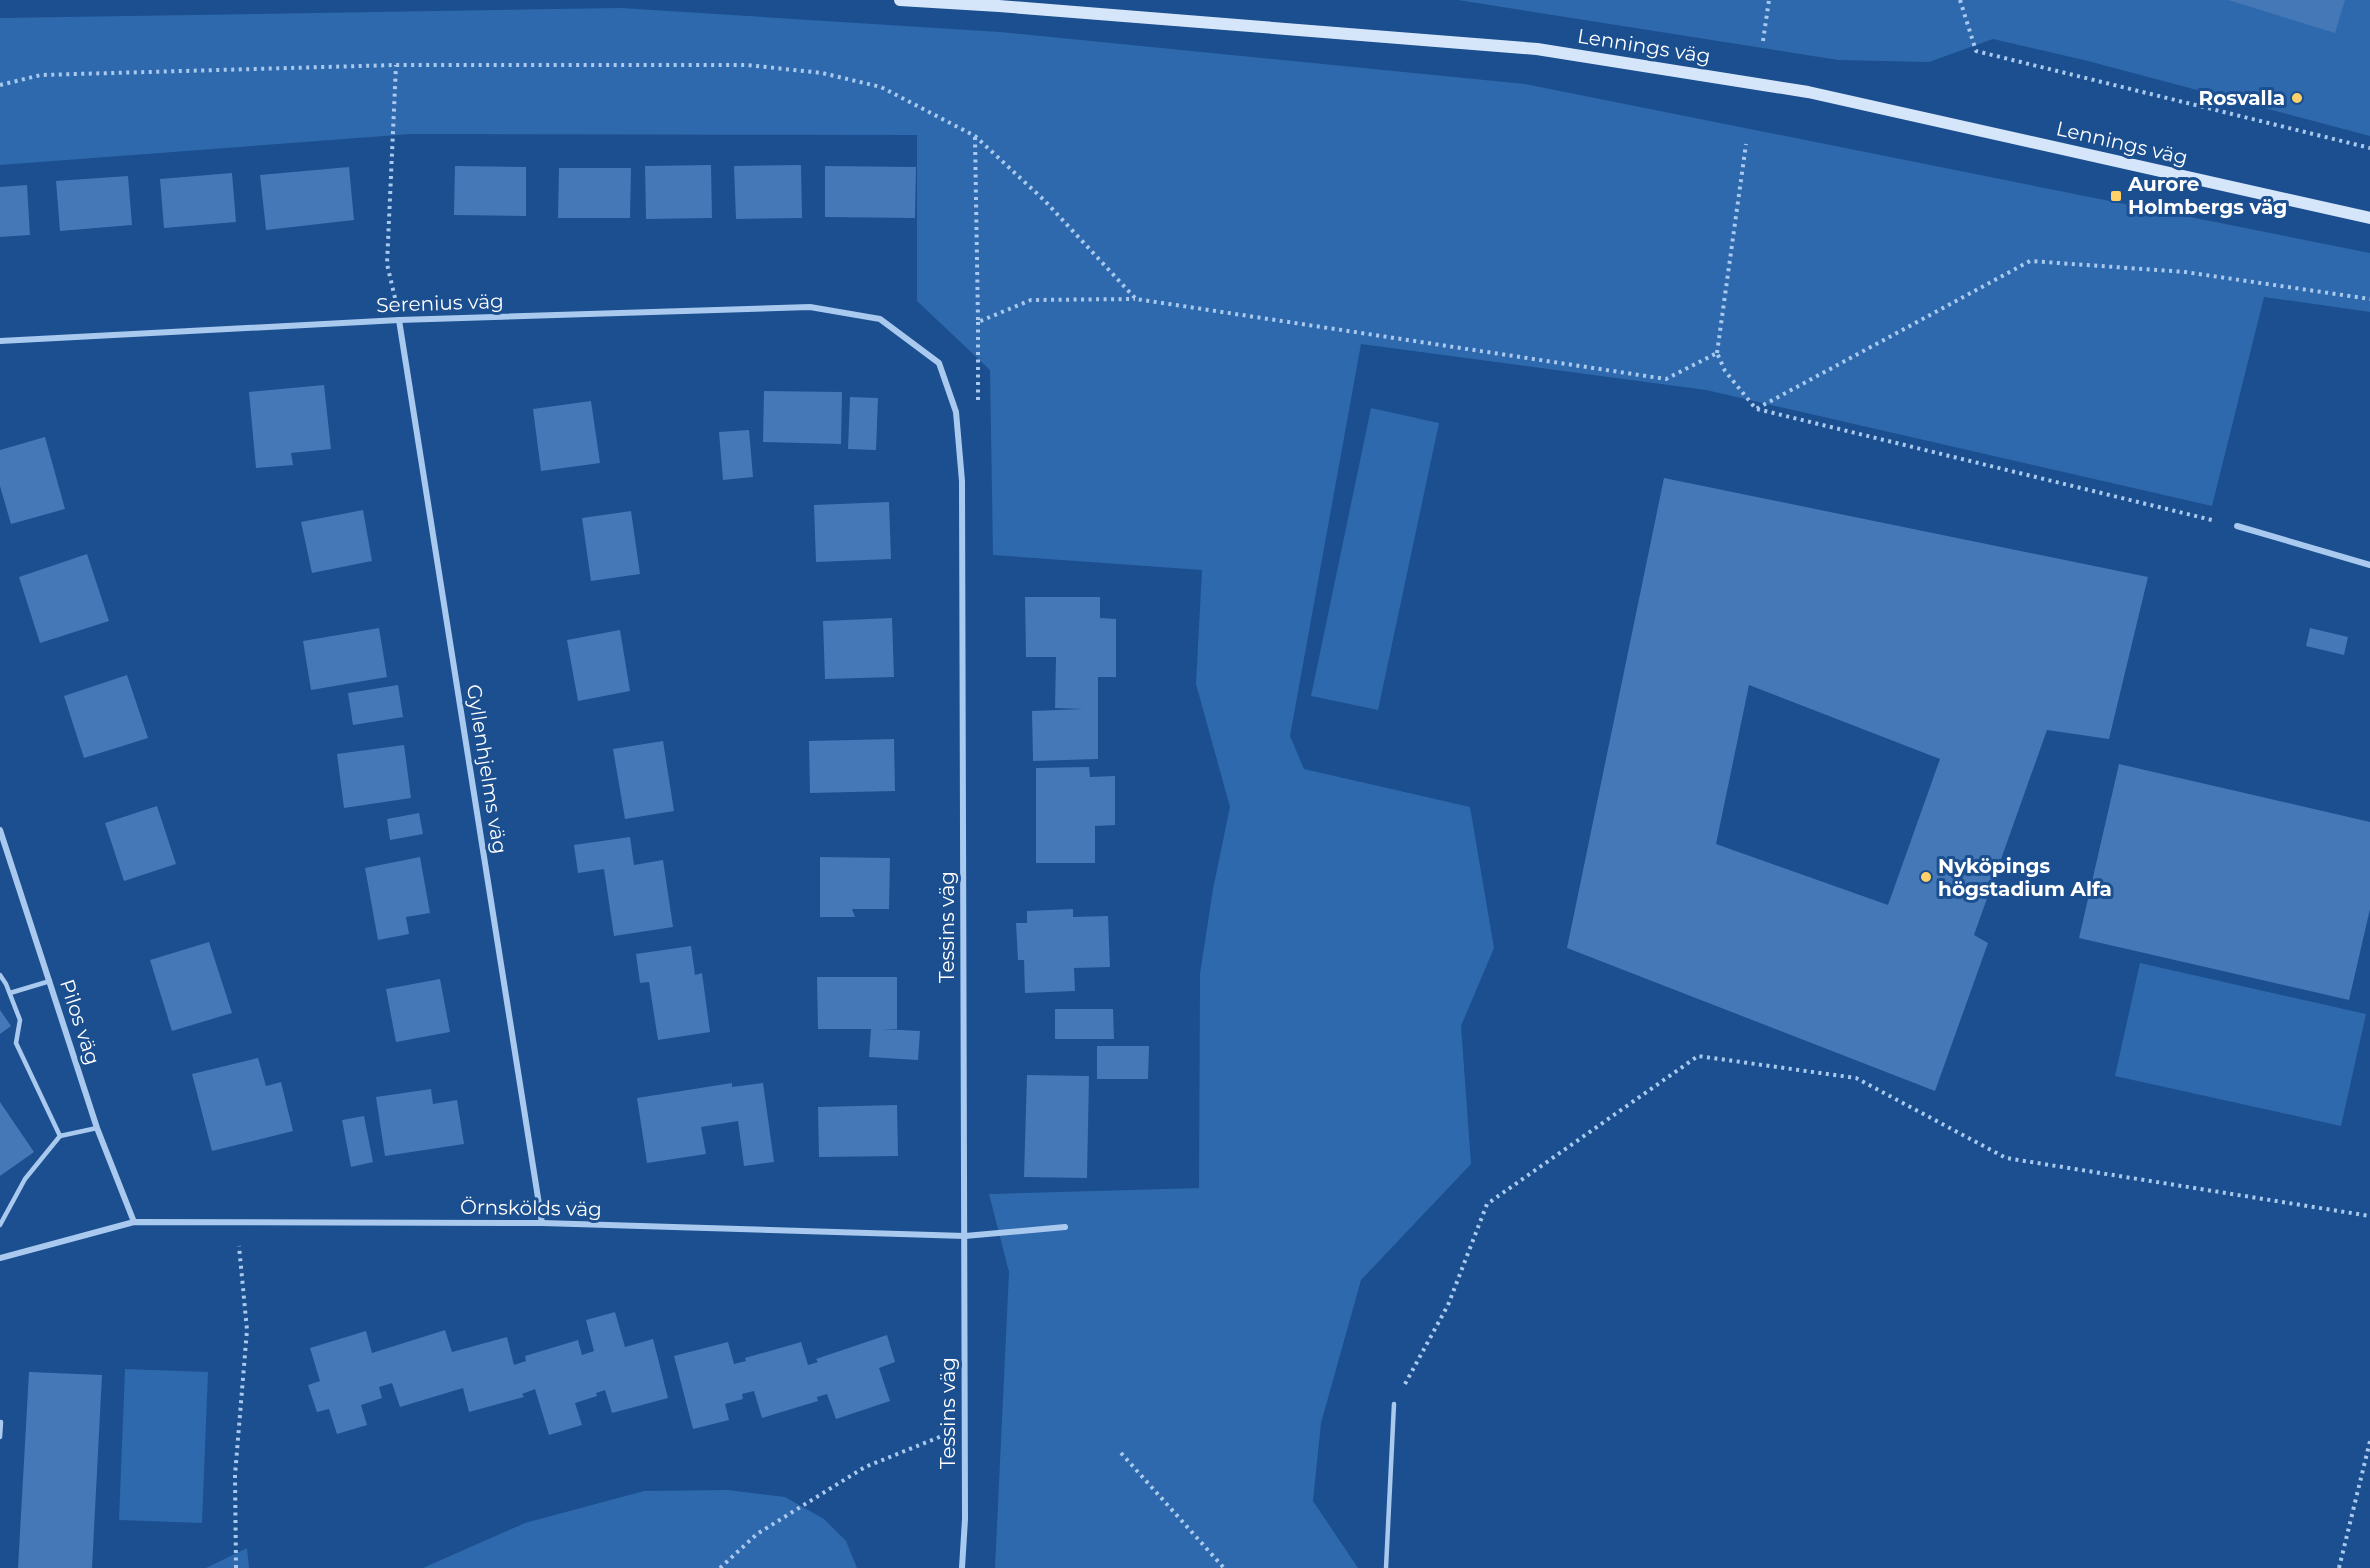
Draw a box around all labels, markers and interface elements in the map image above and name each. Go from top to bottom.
street label: Lennings väg [1576,24,1712,68]
place label: Rosvalla [2199,86,2285,110]
marker: Rosvalla [2290,91,2304,105]
street label: Lennings väg [2054,116,2190,170]
place label: Aurore Holmbergs väg [2127,172,2287,219]
marker: Aurore Holmbergs väg [2109,189,2123,203]
street label: Serenius väg [376,289,504,317]
street label: Gyllenhjelms väg [462,683,512,855]
place label: Nyköpings högstadium Alfa [1938,854,2112,901]
marker: Nyköpings högstadium Alfa [1919,870,1933,884]
street label: Tessins väg [935,871,959,983]
street label: Pilos väg [55,976,105,1068]
street label: Örnskölds väg [460,1195,602,1221]
street label: Tessins väg [936,1357,960,1469]

